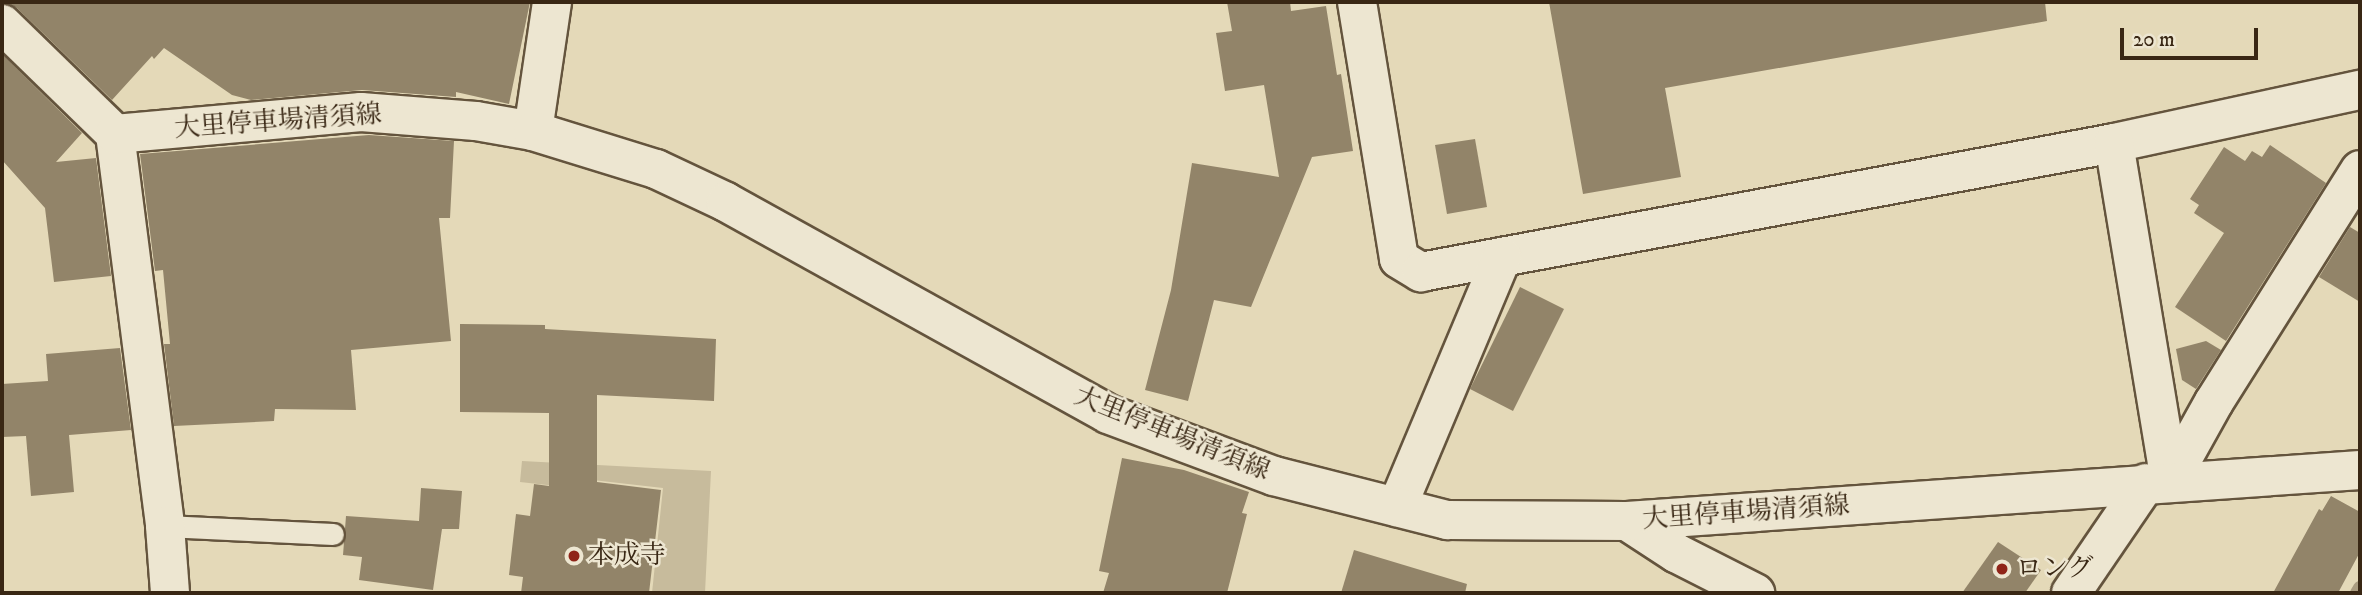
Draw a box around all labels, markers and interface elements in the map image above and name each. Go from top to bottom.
scale bar [2124,14,2262,58]
text: 20 m [2133,27,2175,53]
street label: 大里停車場清須線 [173,99,383,145]
street label: 大里停車場清須線 [1070,381,1274,487]
street label: 大里停車場清須線 [1641,490,1851,536]
place label: 本成寺 [588,540,666,572]
marker: 本成寺 [566,548,582,564]
place label: ロング [2016,553,2094,585]
marker: ロング [1994,561,2010,577]

